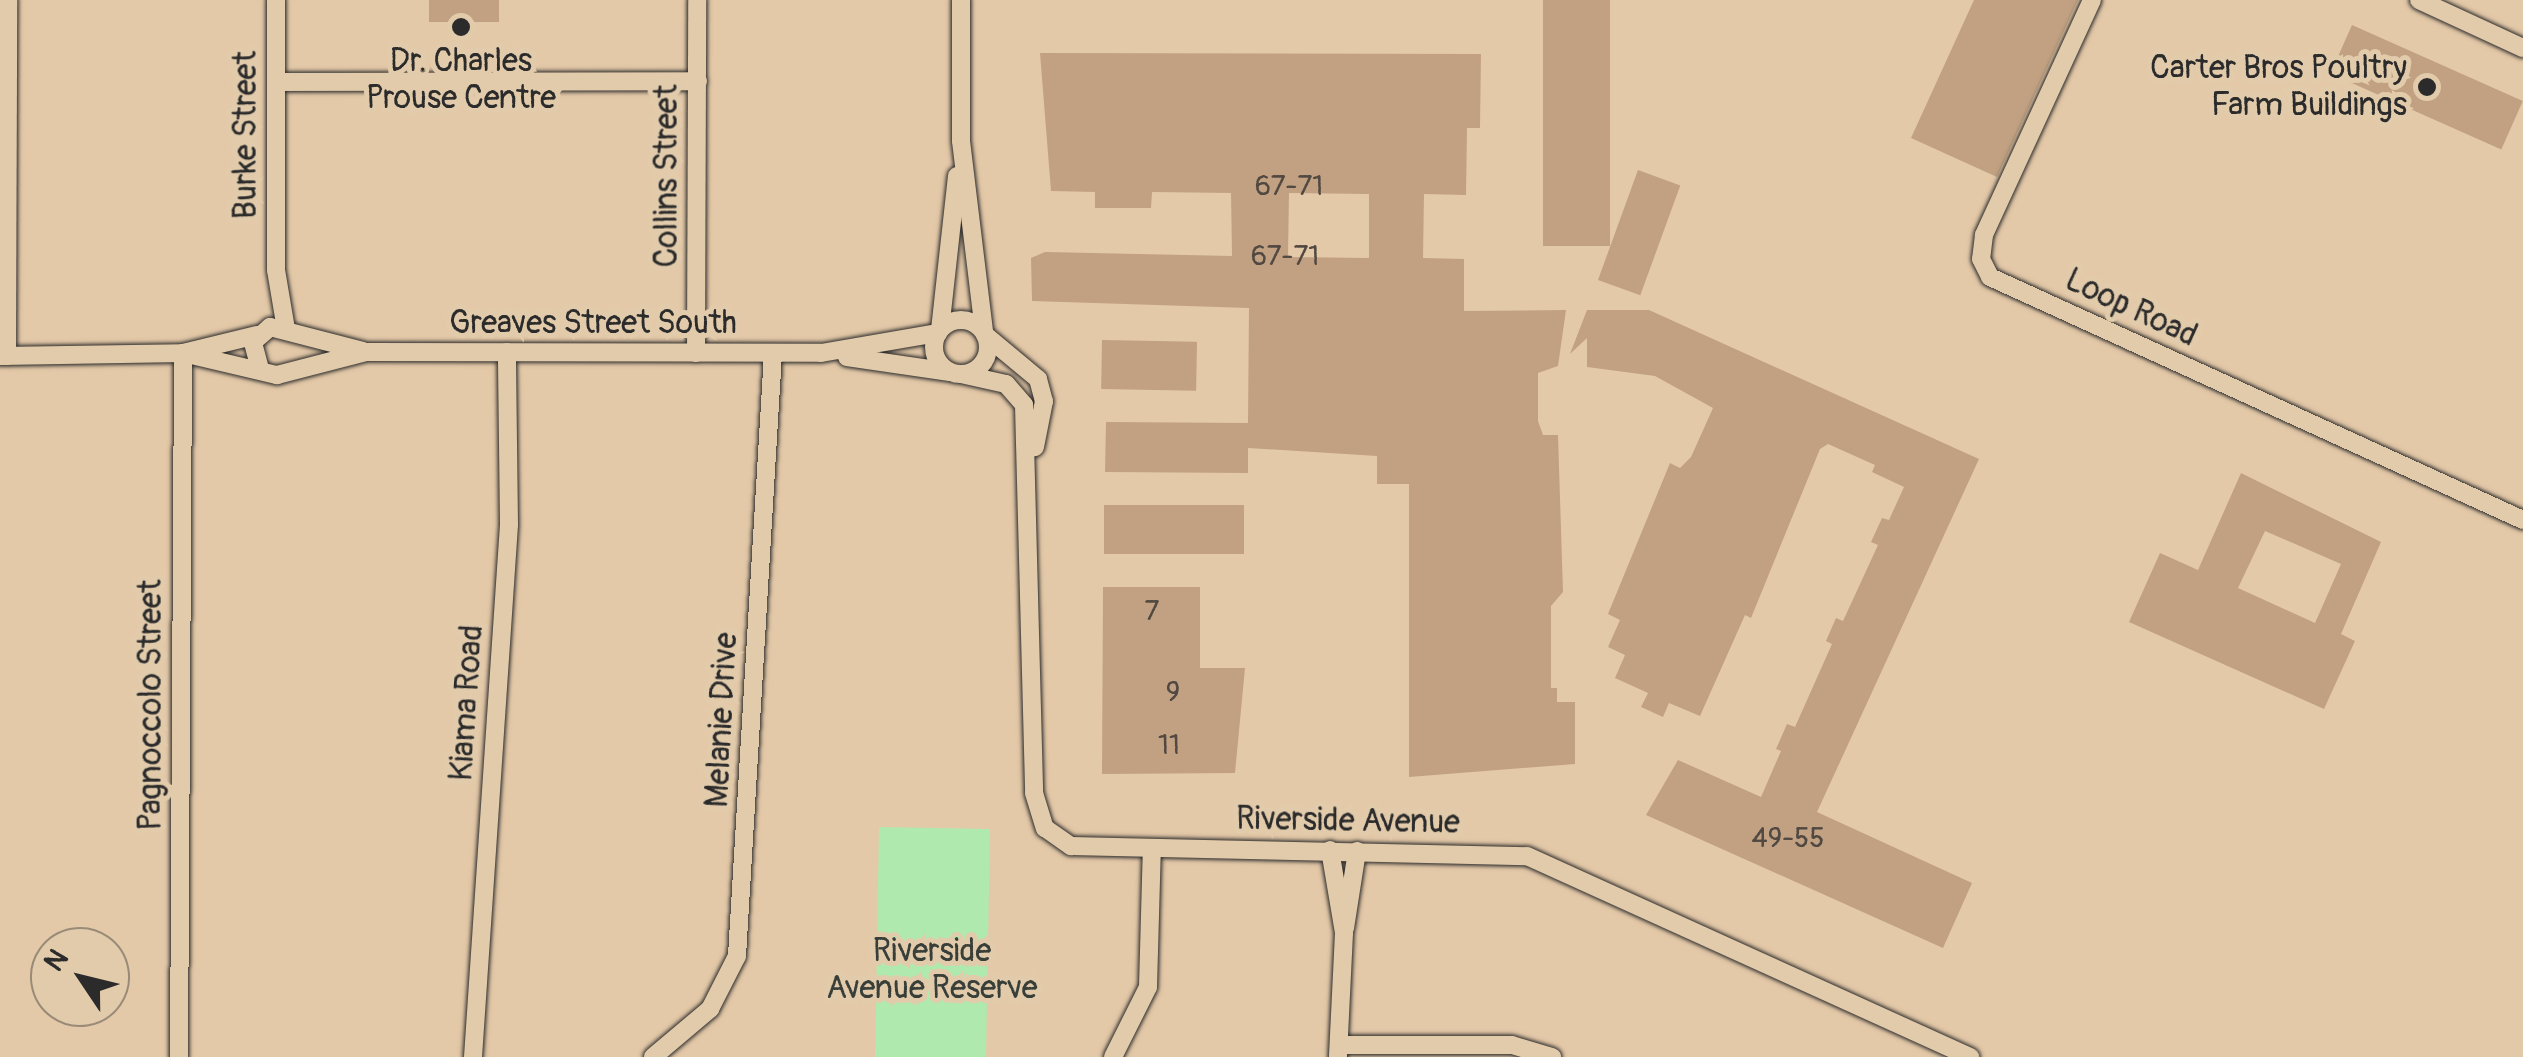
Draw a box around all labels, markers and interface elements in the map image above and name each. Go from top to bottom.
marker: Dr. Charles Prouse Centre [450,16,472,38]
place label: Dr. Charles Prouse Centre [366,43,556,118]
place label: Carter Bros Poultry Farm Buildings [2150,50,2407,125]
street label: Burke Street [227,51,265,219]
marker: Carter Bros Poultry Farm Buildings [2416,76,2438,98]
street label: Collins Street [648,84,686,268]
house number: 67-71 [1255,170,1323,204]
house number: 67-71 [1251,240,1319,274]
street label: Loop Road [2059,261,2203,355]
street label: Greaves Street South [449,304,737,342]
street label: Pagnoccolo Street [132,579,170,831]
house number: 7 [1145,595,1159,629]
street label: Kiama Road [442,624,492,782]
street label: Melanie Drive [698,632,746,808]
house number: 9 [1166,676,1180,710]
house number: 11 [1158,729,1180,763]
street label: Riverside Avenue [1236,800,1460,842]
house number: 49-55 [1752,822,1824,856]
north arrow [30,927,130,1027]
park label: Riverside Avenue Reserve [826,933,1038,1008]
text: N [37,943,76,978]

